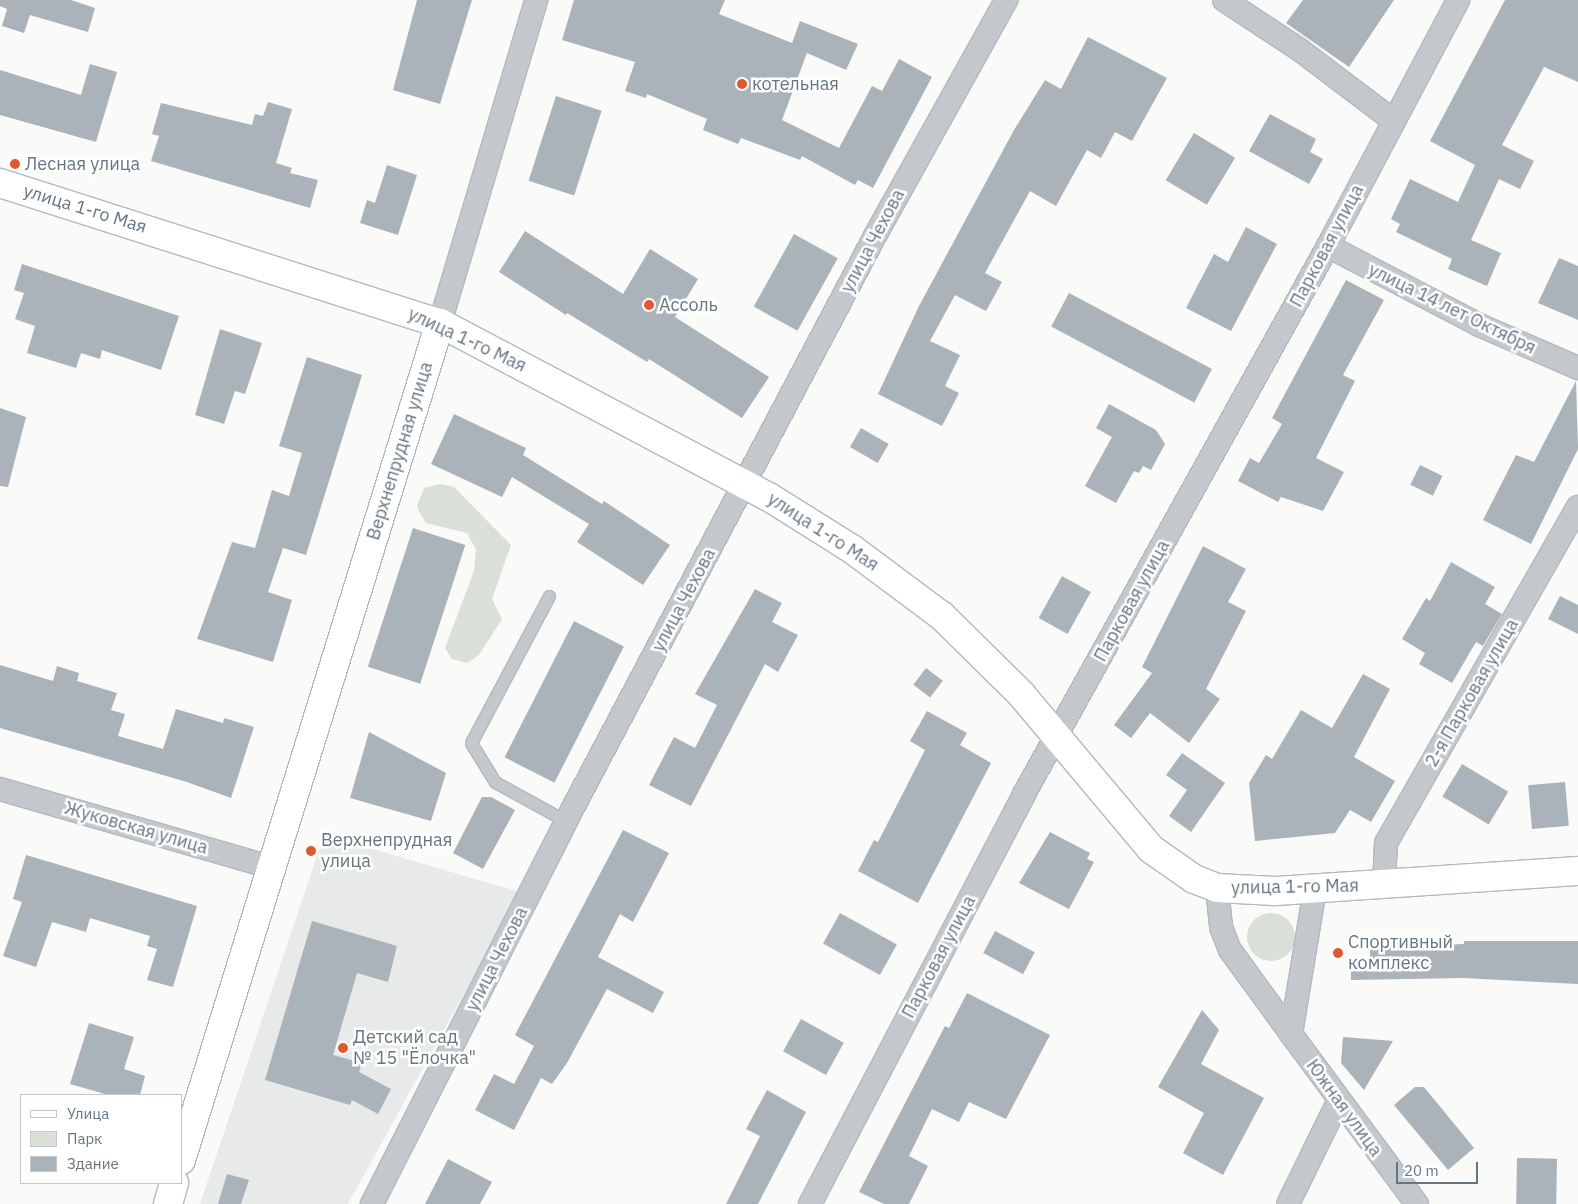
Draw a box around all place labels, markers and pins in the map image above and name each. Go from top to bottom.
place label: котельная [752,73,839,95]
marker: котельная [736,78,748,90]
place label: Лесная улица [25,153,140,175]
marker: Лесная улица [9,158,21,170]
place label: Ассоль [659,294,718,316]
marker: Ассоль [643,299,655,311]
place label: Верхнепрудная улица [321,830,452,872]
marker: Верхнепрудная улица [305,845,317,857]
place label: Спортивный комплекс [1348,932,1453,974]
marker: Спортивный комплекс [1332,947,1344,959]
place label: Детский сад № 15 "Ёлочка" [353,1027,476,1070]
marker: Детский сад № 15 "Ёлочка" [337,1042,349,1054]

